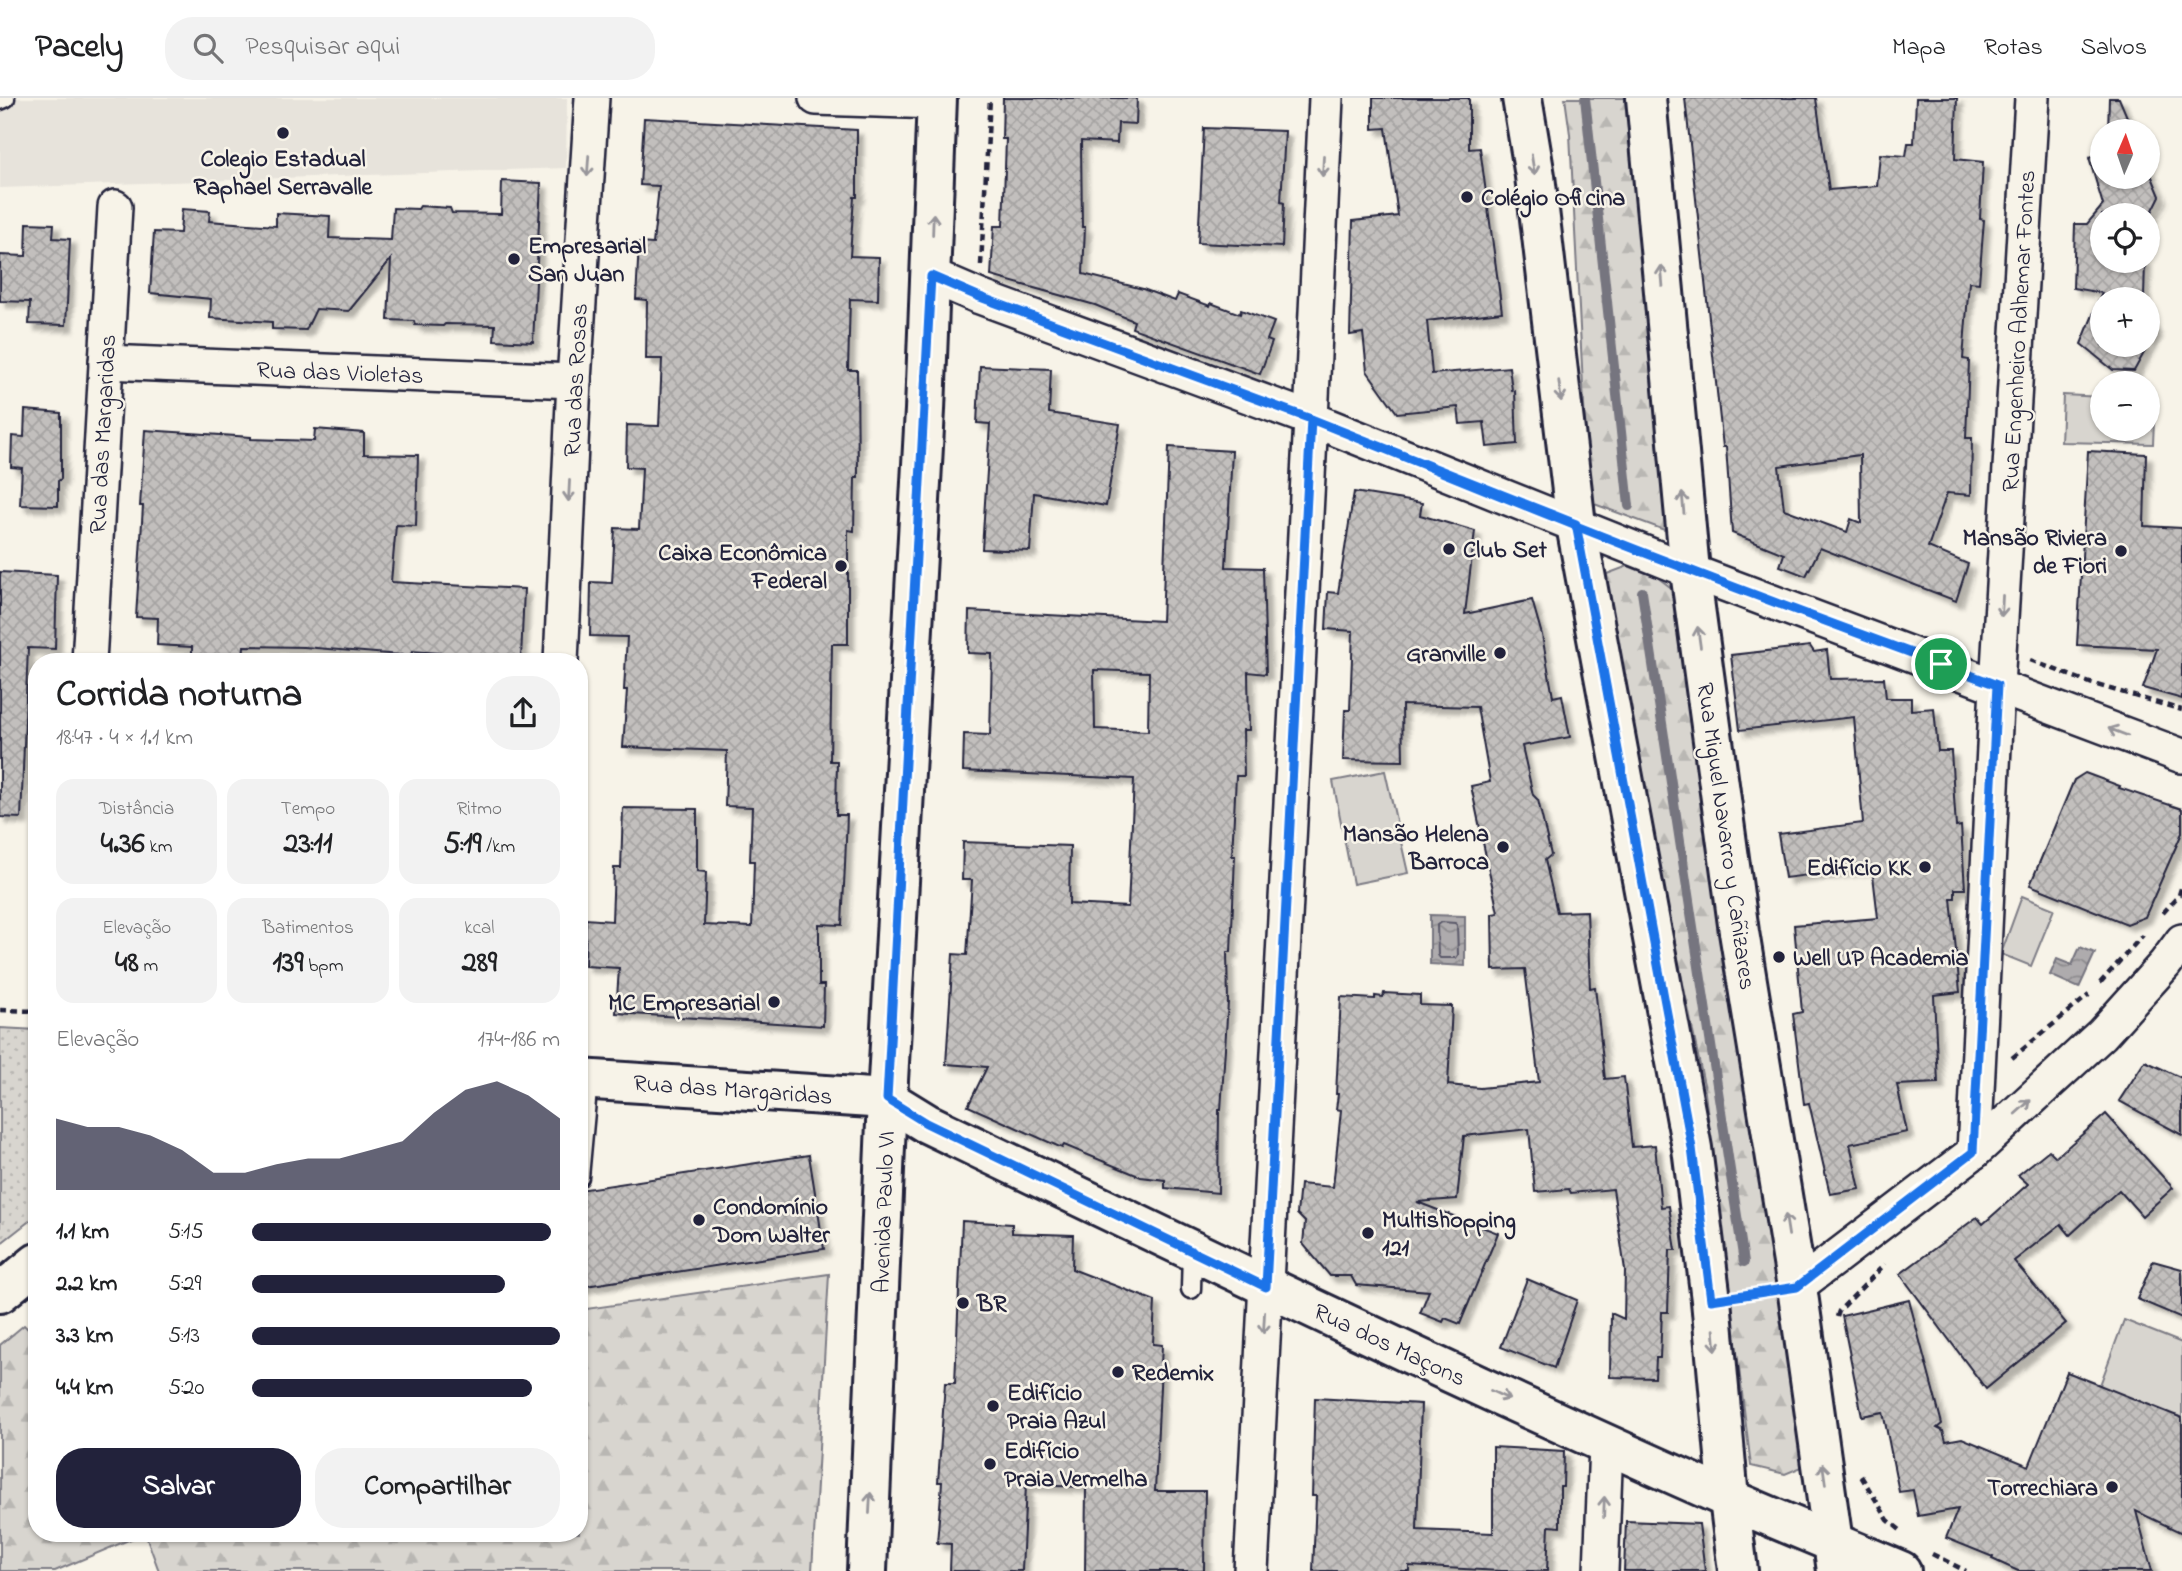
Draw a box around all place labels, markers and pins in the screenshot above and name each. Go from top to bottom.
marker: Colegio Estadual Raphael Serravalle [275,125,291,141]
place label: Colegio Estadual Raphael Serravalle [194,143,374,206]
place label: Colégio Oficina [1481,182,1625,218]
marker: Colégio Oficina [1459,189,1475,205]
place label: Empresarial San Juan [528,230,646,293]
marker: Empresarial San Juan [506,251,522,267]
place label: Mansão Riviera de Fiori [1962,522,2107,585]
place label: Club Set [1463,534,1548,569]
place label: Caixa Econômica Federal [658,537,827,600]
marker: Club Set [1441,541,1457,557]
marker: Mansão Riviera de Fiori [2113,543,2129,559]
marker: Caixa Econômica Federal [833,558,849,574]
pin [1911,634,1971,694]
place label: Granville [1406,638,1487,673]
marker: Granville [1492,645,1508,661]
place label: Mansão Helena Barroca [1343,818,1489,881]
marker: Mansão Helena Barroca [1495,839,1511,855]
place label: Edifício KK [1806,852,1912,887]
marker: Edifício KK [1917,859,1933,875]
place label: Well UP Academia [1793,942,1969,977]
marker: Well UP Academia [1771,949,1787,965]
place label: MC Empresarial [608,987,760,1022]
marker: MC Empresarial [766,994,782,1010]
place label: Condomínio Dom Walter [712,1191,830,1254]
place label: Multishopping 121 [1382,1204,1516,1267]
marker: Condomínio Dom Walter [691,1212,707,1228]
marker: Multishopping 121 [1360,1225,1376,1241]
place label: BR [976,1288,1007,1323]
marker: BR [955,1295,971,1311]
place label: Redemix [1132,1357,1214,1392]
marker: Redemix [1110,1364,1126,1380]
place label: Edifício Praia Azul [1007,1377,1106,1440]
marker: Edifício Praia Azul [985,1398,1001,1414]
place label: Edifício Praia Vermelha [1004,1435,1147,1498]
marker: Edifício Praia Vermelha [982,1456,998,1472]
place label: Torrechiara [1987,1472,2098,1507]
marker: Torrechiara [2104,1479,2120,1495]

